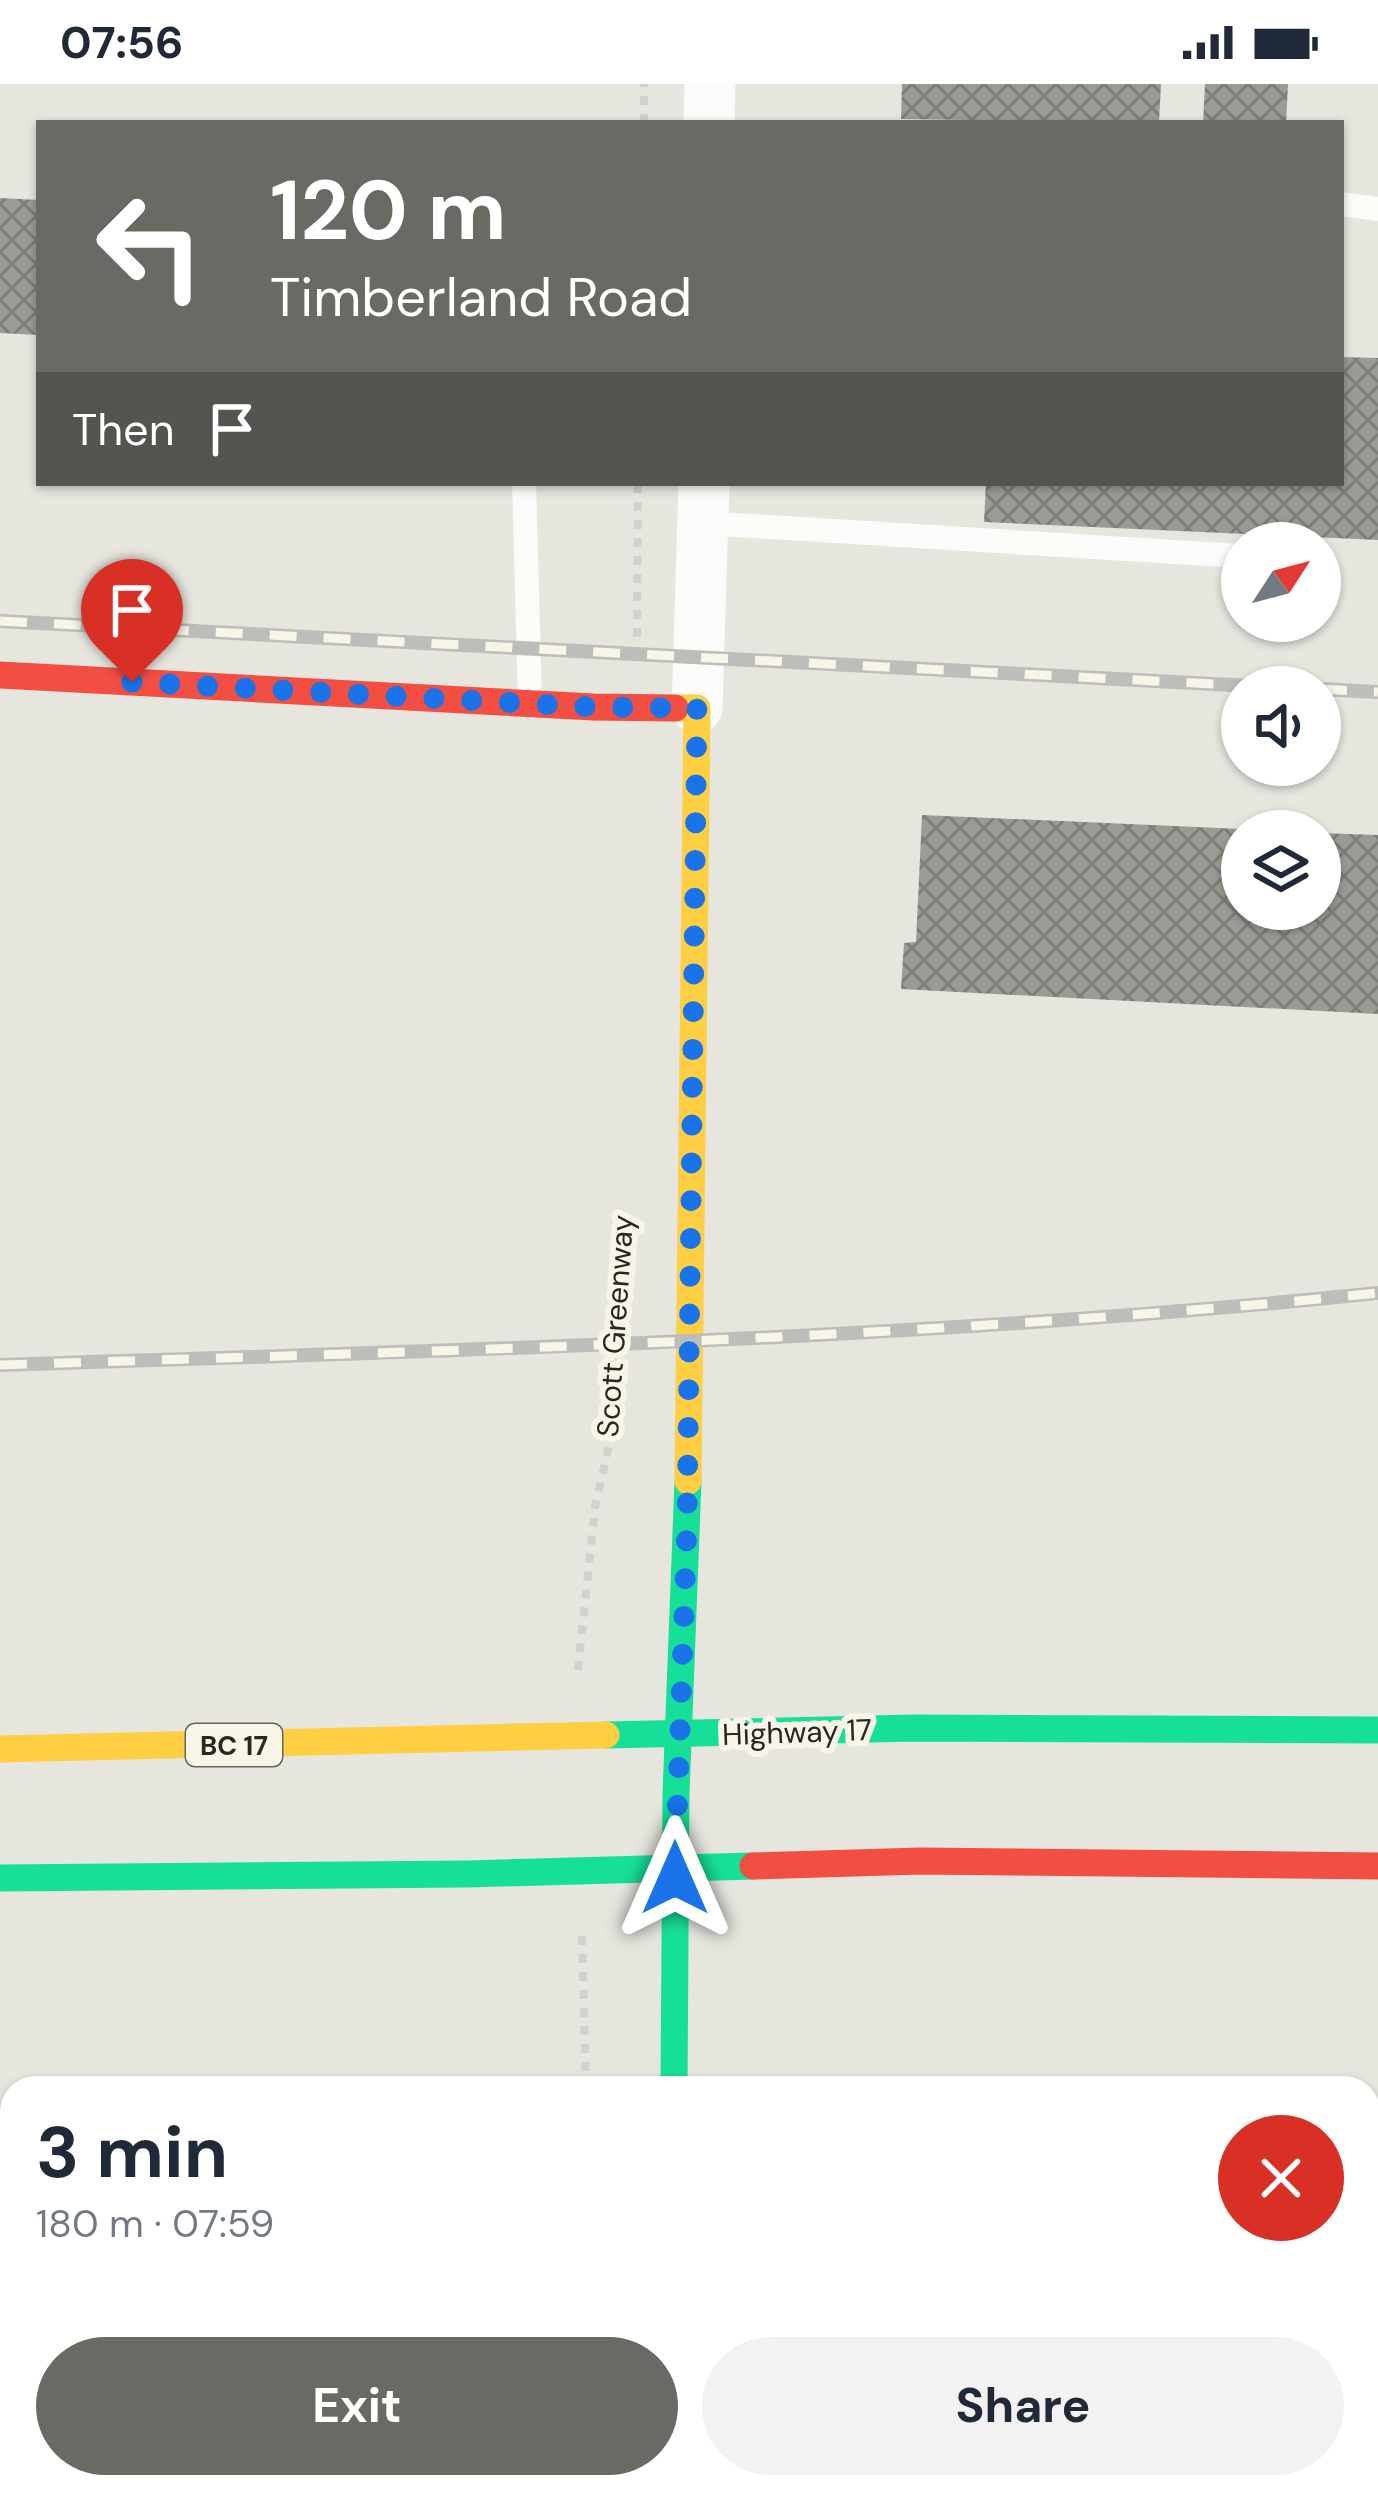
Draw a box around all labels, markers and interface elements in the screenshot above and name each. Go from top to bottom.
text: 07:56 [60,13,184,72]
text: 120 m [270,156,507,265]
icon: left [72,168,228,324]
text: Timberland Road [270,262,692,333]
icon: arrive [199,396,265,462]
text: Then [72,400,175,459]
north arrow [1221,522,1341,642]
map controls [1221,522,1341,930]
pin [81,559,183,682]
icon: arrive [99,577,165,643]
button: sound [1221,666,1341,786]
button: layers [1221,810,1341,930]
street label: Scott Greenway [588,1213,642,1438]
street label: Highway 17 [721,1710,873,1754]
road number: BC 17 [186,1724,282,1766]
position arrow [612,1815,738,1941]
text: 3 min [36,2106,228,2199]
button: close [1218,2115,1344,2241]
text: 180 m · 07:59 [36,2198,274,2249]
button: Exit [36,2337,678,2475]
button: Share [702,2337,1344,2475]

